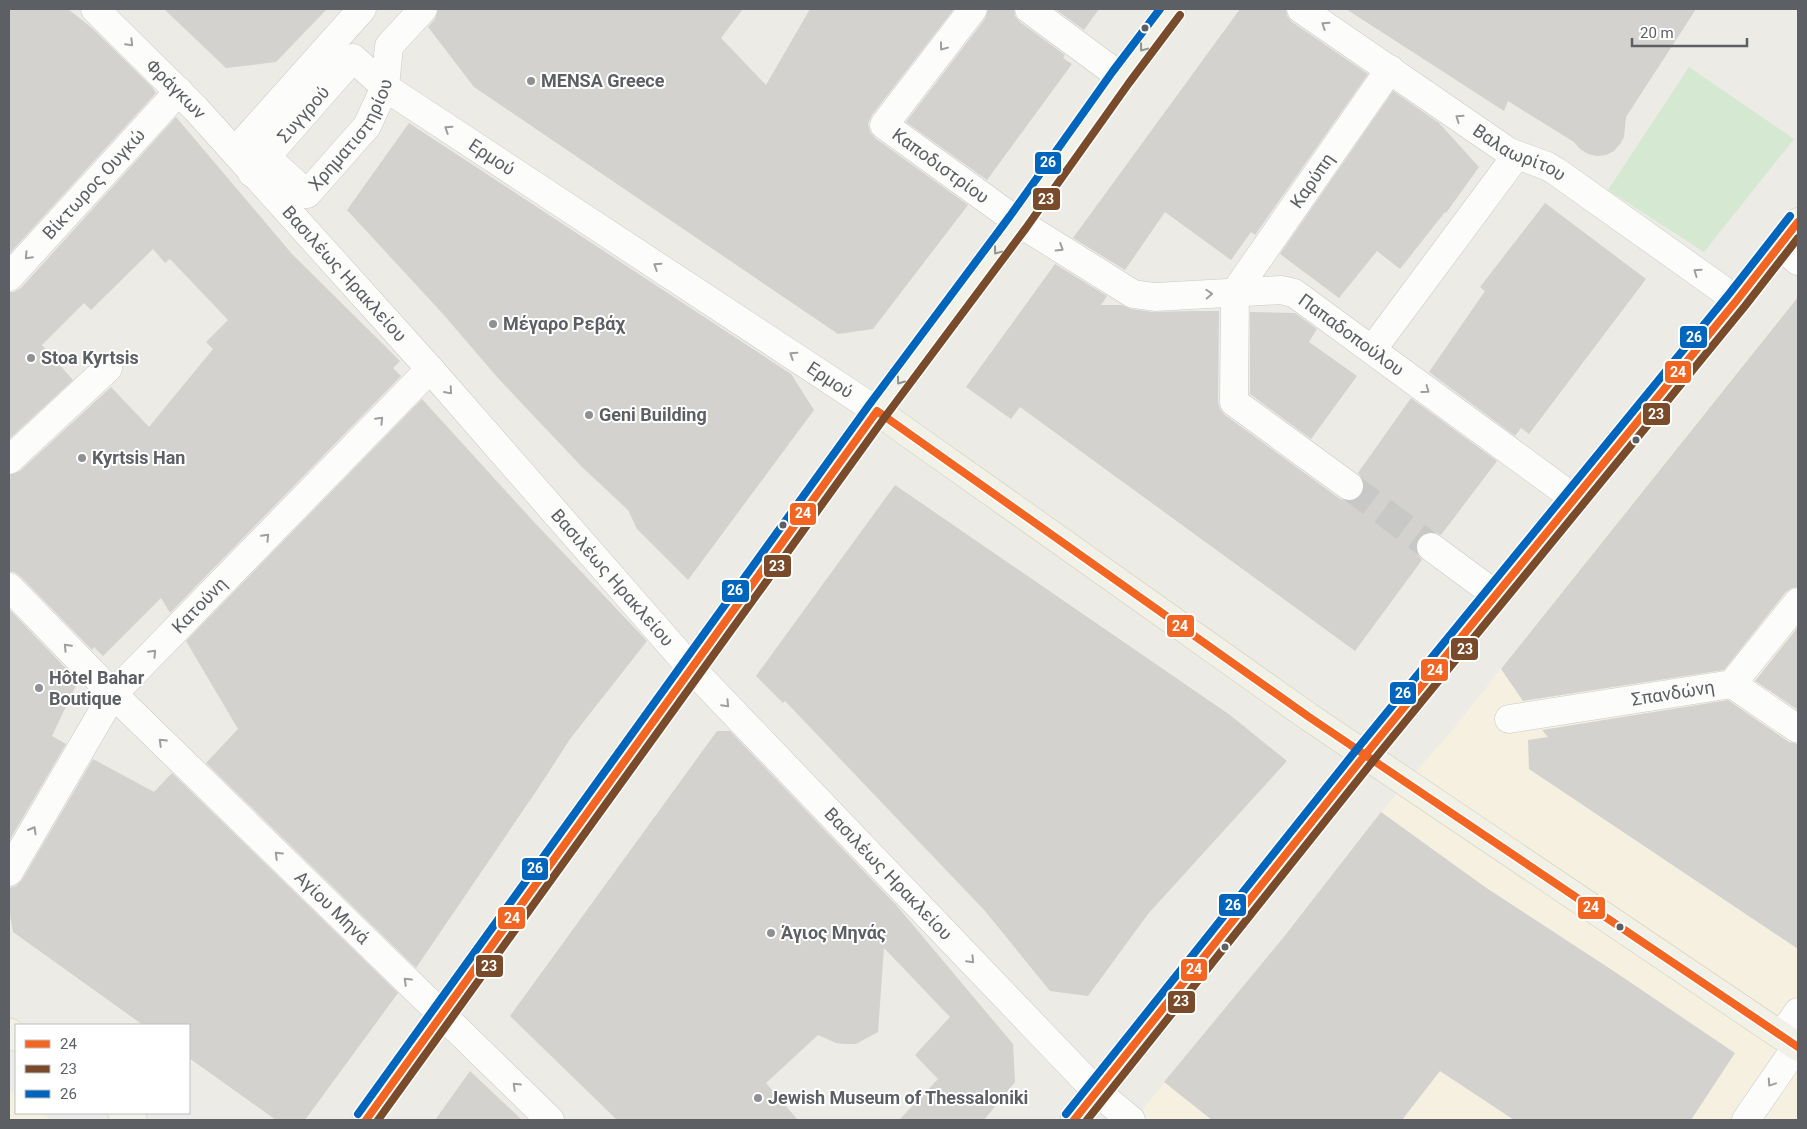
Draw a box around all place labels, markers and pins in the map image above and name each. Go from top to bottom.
unlabelled marker [1140,23,1150,33]
place label: MENSA Greece [541,70,665,91]
marker: MENSA Greece [525,75,537,87]
place label: Μέγαρο Ρεβάχ [503,313,625,335]
marker: Μέγαρο Ρεβάχ [487,318,499,330]
place label: Stoa Kyrtsis [41,347,139,368]
marker: Stoa Kyrtsis [25,352,37,364]
place label: Geni Building [599,404,707,425]
marker: Geni Building [583,409,595,421]
unlabelled marker [1631,435,1641,445]
place label: Kyrtsis Han [92,447,185,468]
marker: Kyrtsis Han [76,452,88,464]
unlabelled marker [778,520,788,530]
place label: Hôtel Bahar Boutique [49,667,145,709]
marker: Hôtel Bahar Boutique [33,682,45,694]
place label: Άγιος Μηνάς [781,922,886,943]
unlabelled marker [1615,922,1625,932]
marker: Άγιος Μηνάς [765,927,777,939]
unlabelled marker [1220,942,1230,952]
place label: Jewish Museum of Thessaloniki [768,1087,1028,1108]
marker: Jewish Museum of Thessaloniki [752,1092,764,1104]

